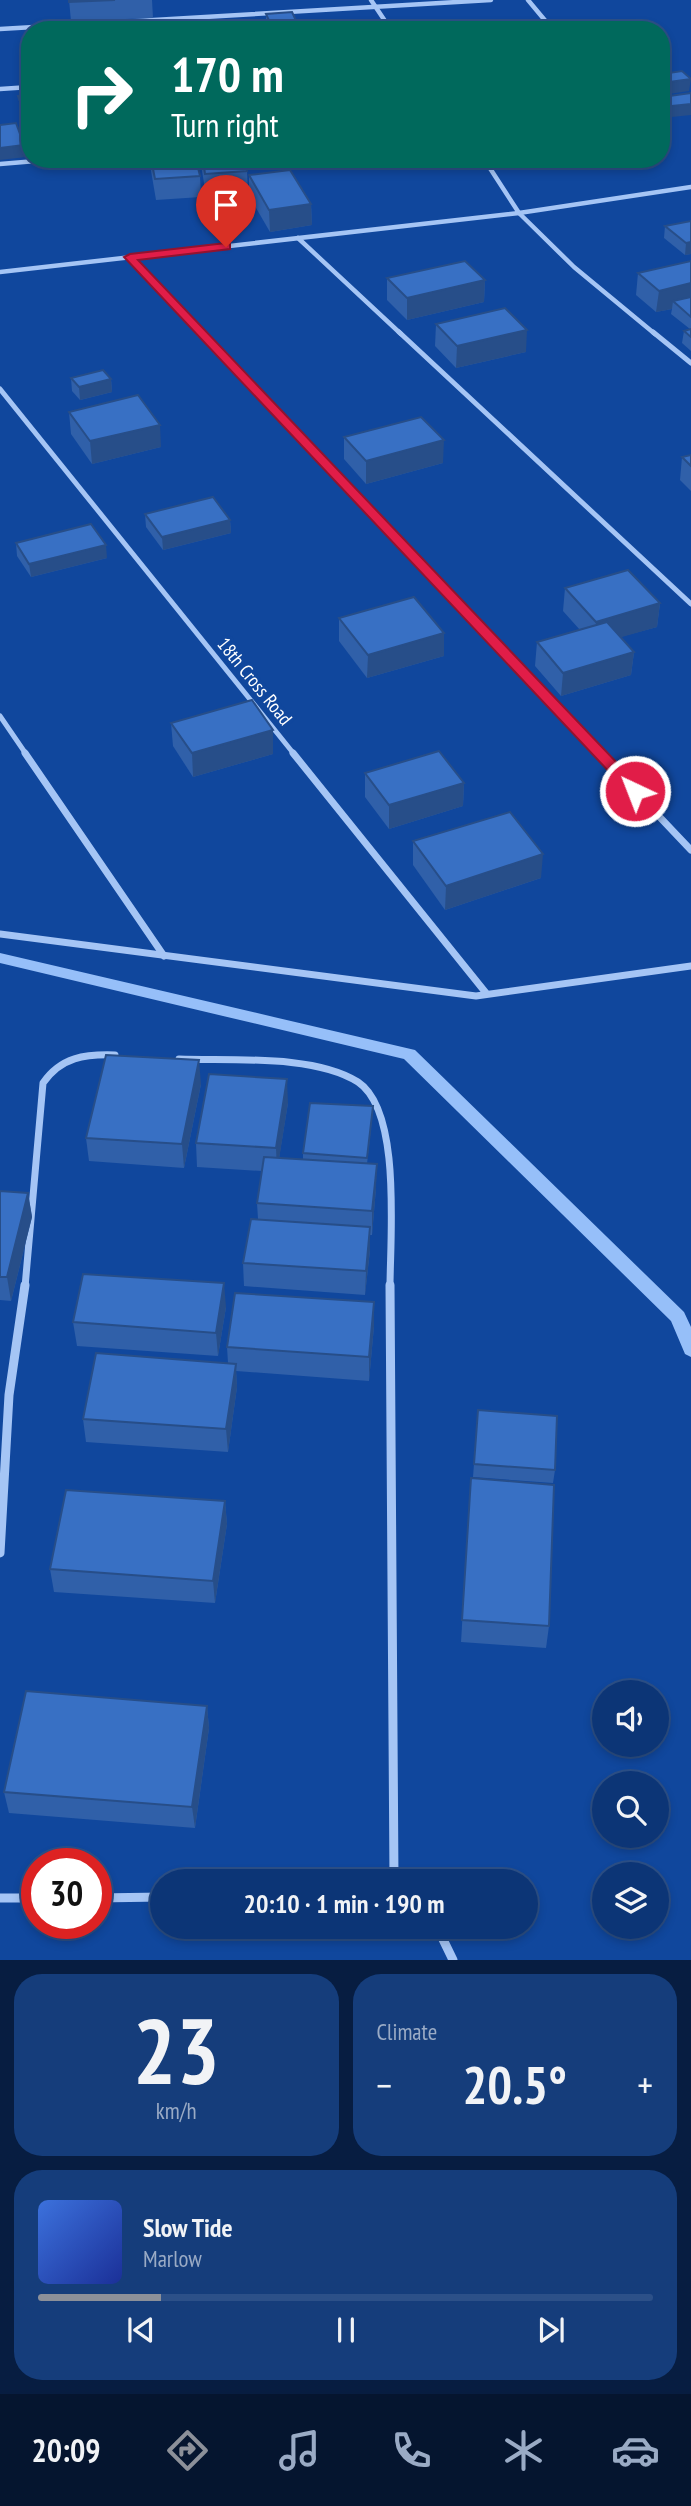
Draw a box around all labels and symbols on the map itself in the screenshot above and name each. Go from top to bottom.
pin [196,175,256,247]
street label: 18th Cross Road [212,632,298,730]
position arrow [598,754,672,828]
speed limit sign: 30 [21,1848,112,1939]

